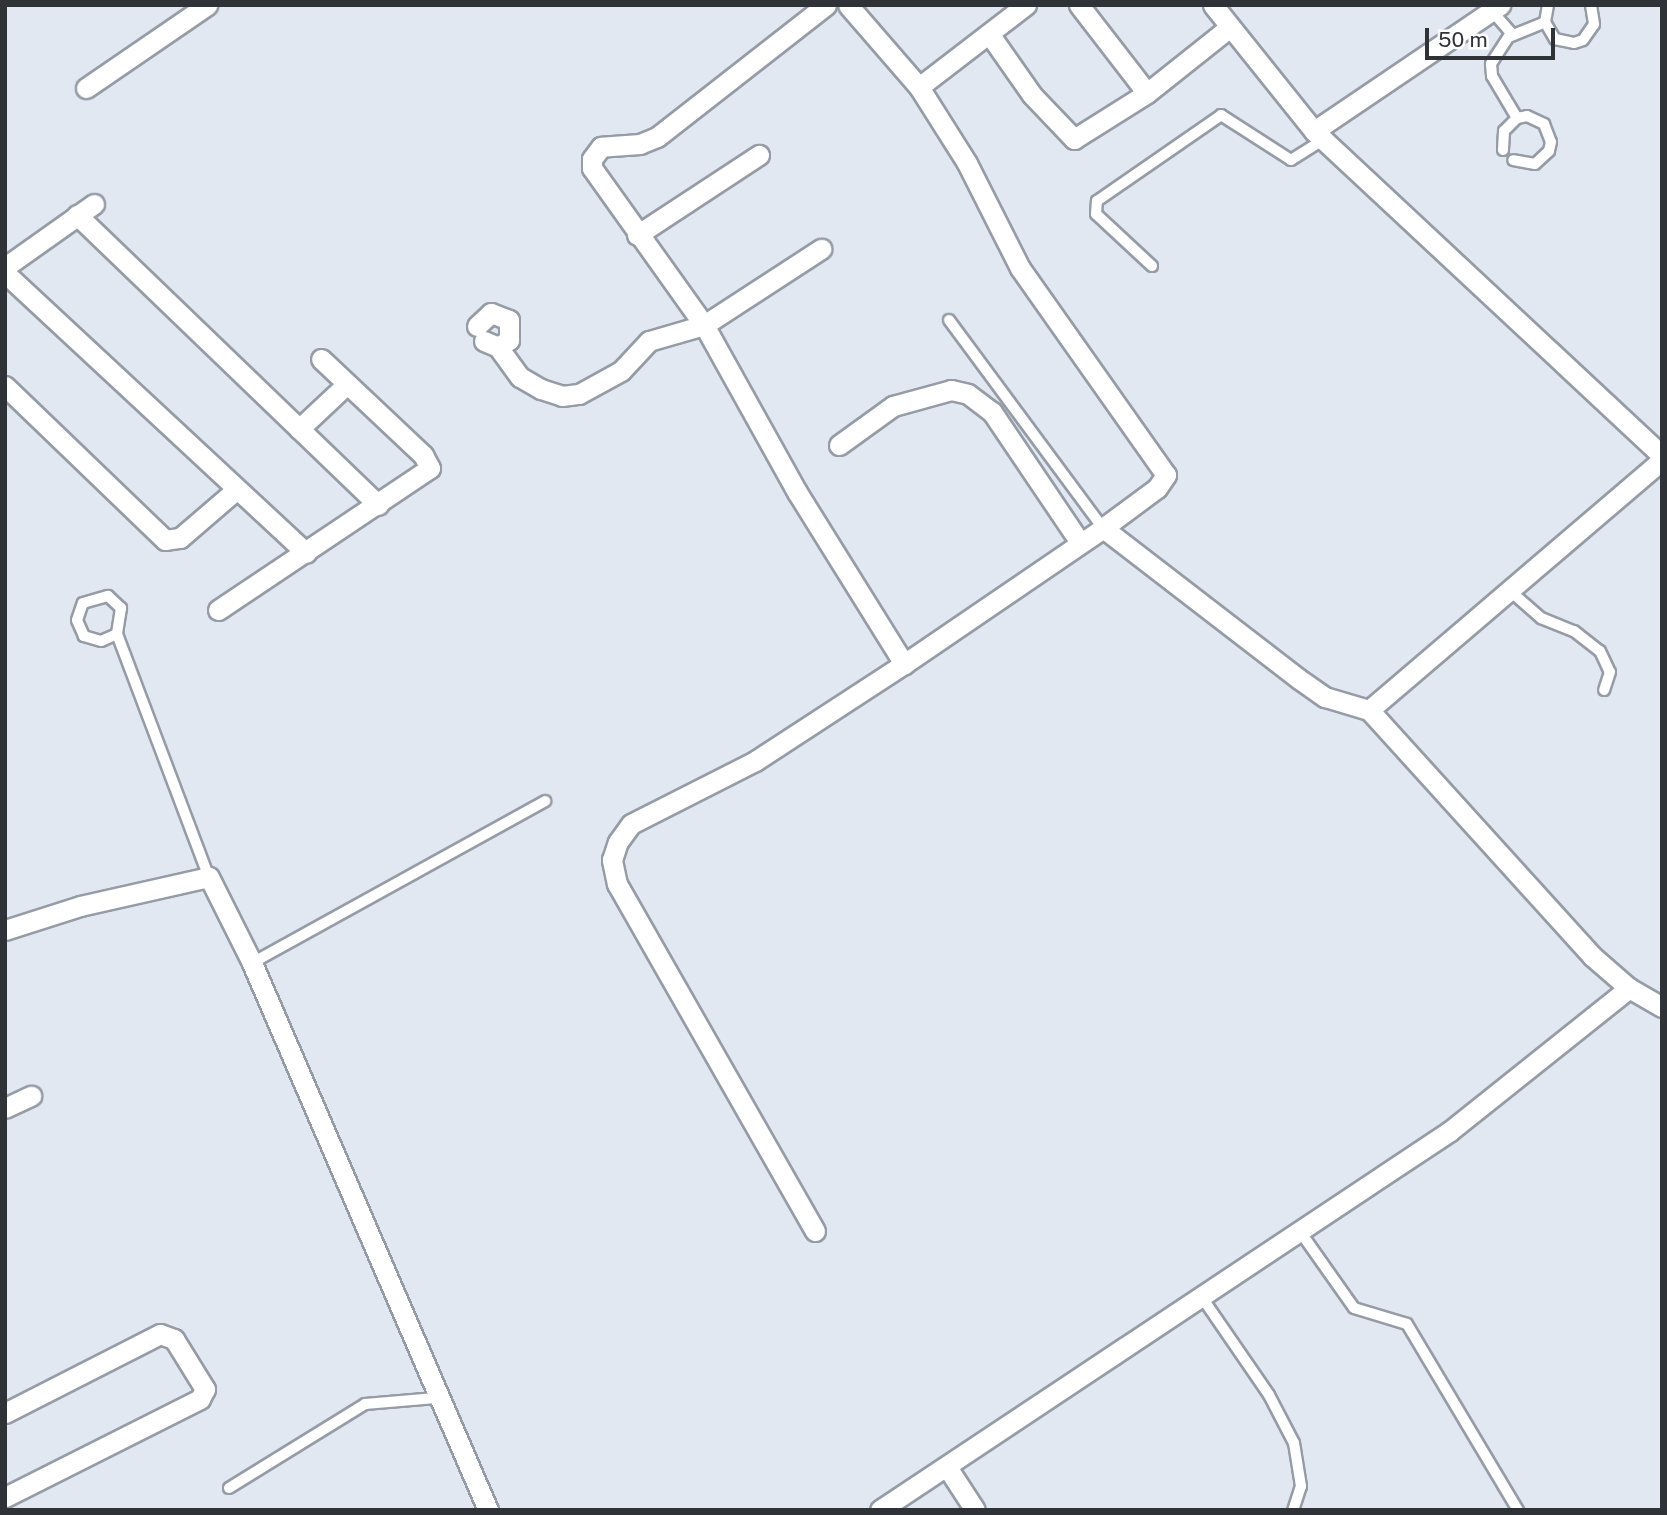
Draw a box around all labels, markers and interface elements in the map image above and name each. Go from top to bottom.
scale bar [1429,14,1558,58]
text: 50 m [1438,27,1488,52]

